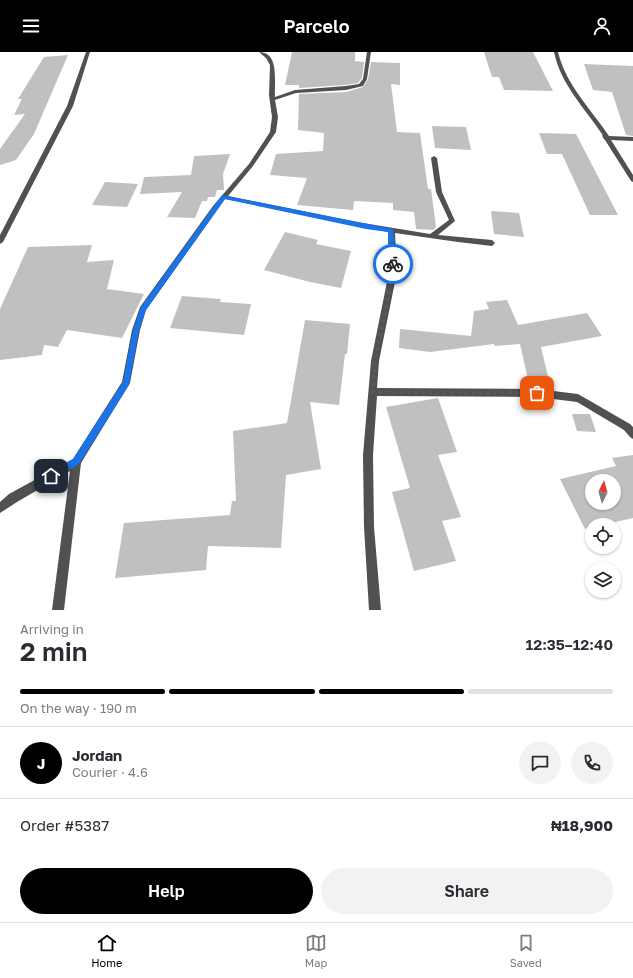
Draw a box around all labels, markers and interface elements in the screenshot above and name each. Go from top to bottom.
icon: menu [20,15,42,37]
text: Parcelo [284,15,349,37]
icon: person [591,15,613,37]
courier [373,244,413,284]
icon: bike [382,253,404,275]
pin [520,376,554,410]
icon: bag [526,382,548,404]
pin [34,459,68,493]
icon: home [40,465,62,487]
north arrow [585,474,621,510]
map controls [585,474,621,598]
button: locate [585,518,621,554]
button: layers [585,562,621,598]
text: Arriving in [20,621,84,637]
text: 12:35–12:40 [526,635,613,653]
text: 2 min [20,636,88,667]
text: On the way · 190 m [20,700,137,716]
button: chat [519,742,561,784]
button: phone [571,742,613,784]
text: Jordan [72,746,122,764]
text: J [37,754,45,772]
text: Courier · 4.6 [72,764,148,780]
text: Order #5387 [20,816,109,834]
text: ₦18,900 [551,816,613,834]
button: Help [20,868,313,914]
button: Share [321,868,613,914]
tab: Home [91,932,122,969]
tab: Map [305,932,327,969]
tab: Saved [510,932,542,969]

